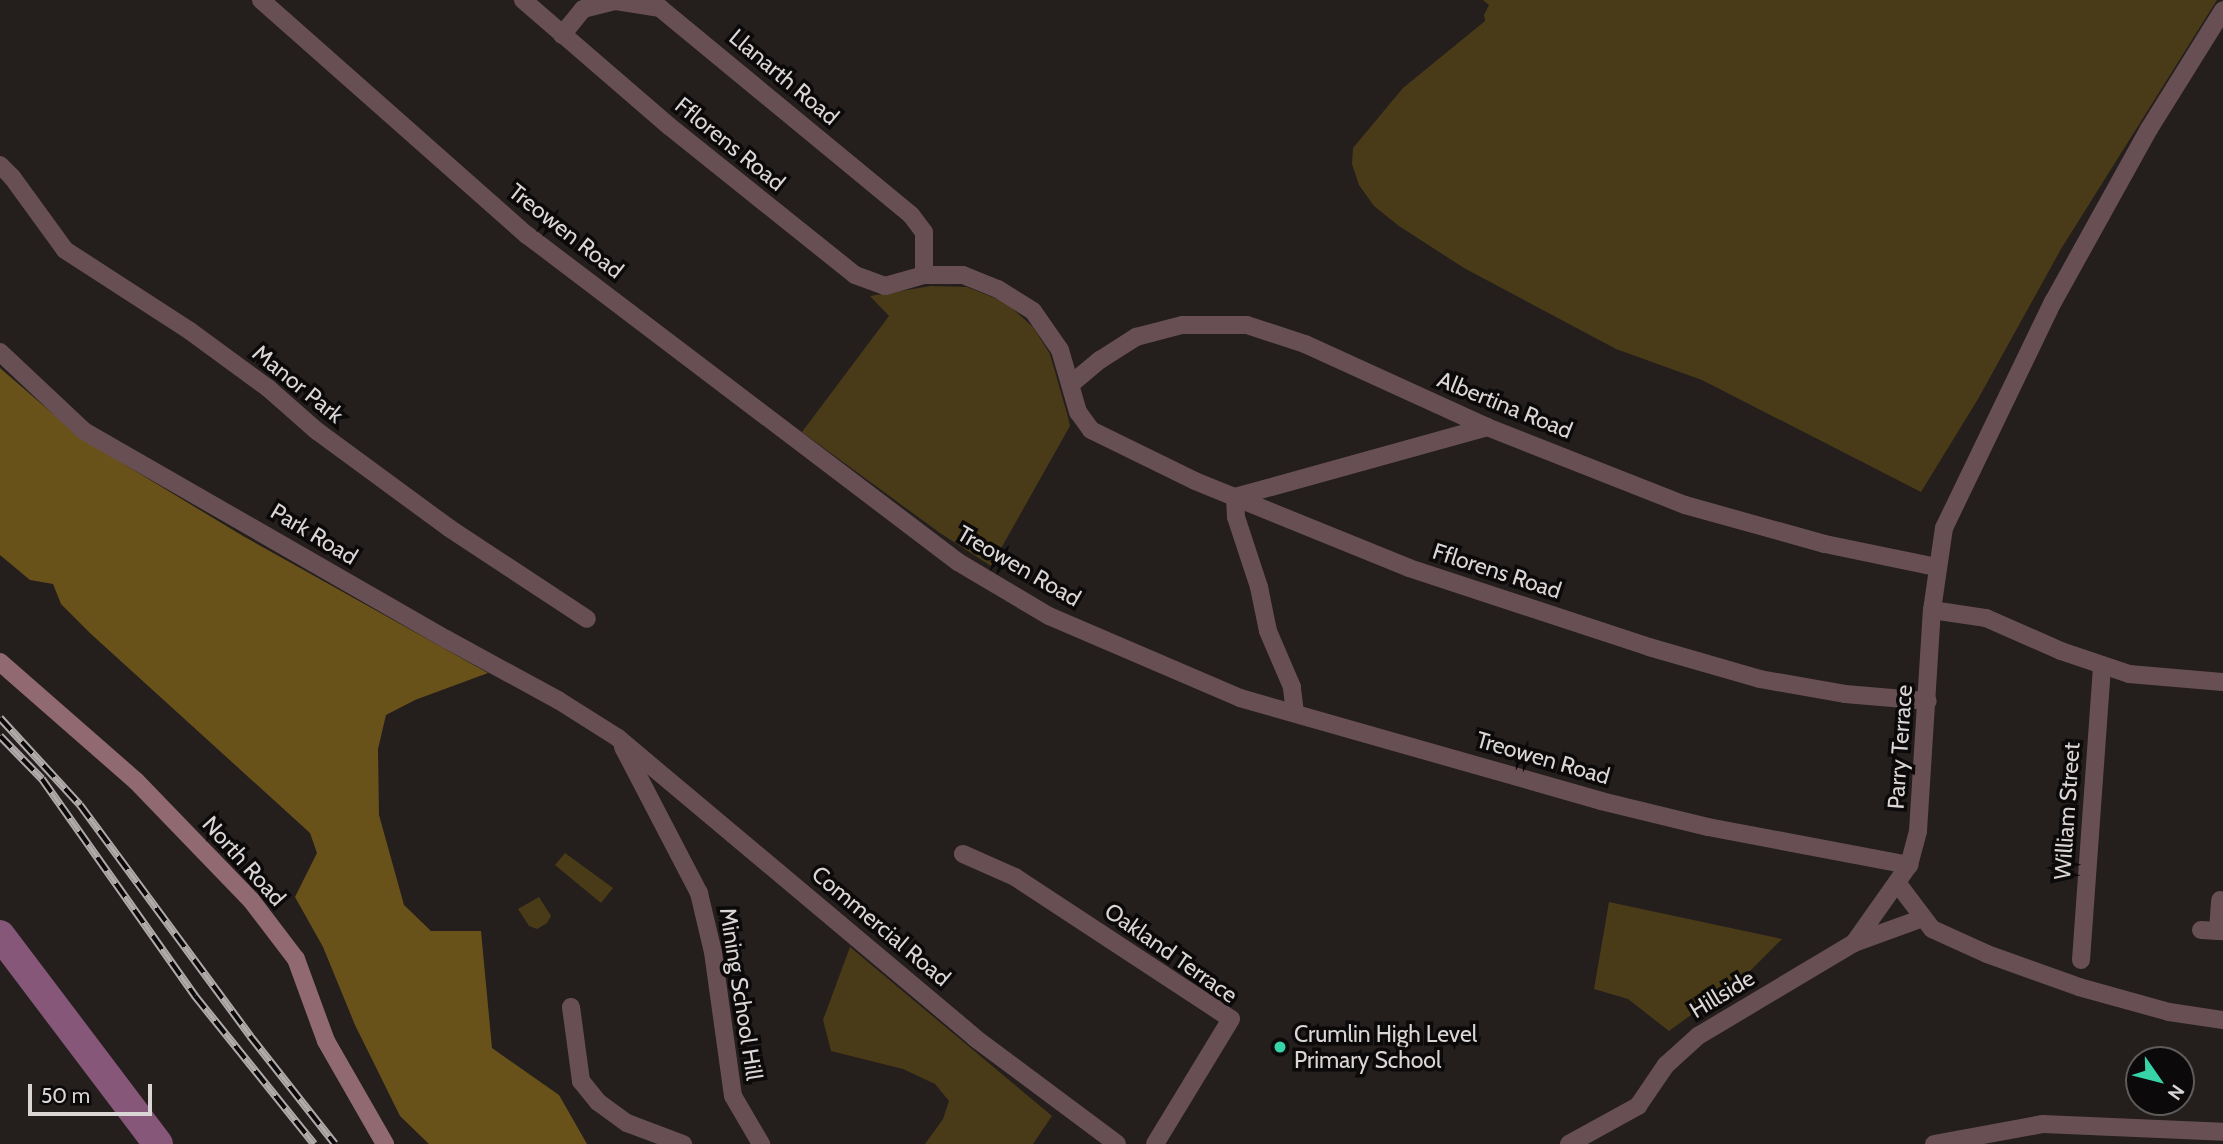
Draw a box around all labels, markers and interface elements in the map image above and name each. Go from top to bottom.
street label: Llanarth Road [724,23,844,131]
street label: Fflorens Road [669,91,791,197]
street label: Treowen Road [503,178,629,284]
street label: Manor Park [247,339,349,429]
street label: Albertina Road [1434,365,1576,445]
street label: Park Road [266,497,362,571]
street label: Treowen Road [952,520,1086,612]
street label: Fflorens Road [1429,537,1565,605]
street label: Parry Terrace [1882,684,1918,810]
street label: Treowen Road [1473,726,1613,790]
street label: William Street [2048,741,2086,881]
street label: North Road [197,810,291,912]
street label: Commercial Road [806,860,956,992]
street label: Oakland Terrace [1099,897,1243,1009]
street label: Mining School Hill [714,906,768,1082]
street label: Hillside [1685,964,1759,1024]
place label: Crumlin High Level Primary School [1294,1020,1477,1074]
marker: Crumlin High Level Primary School [1272,1039,1288,1055]
north arrow [2125,1046,2195,1116]
scale bar [32,1070,156,1114]
text: N [2163,1080,2189,1104]
text: 50 m [41,1083,90,1108]

